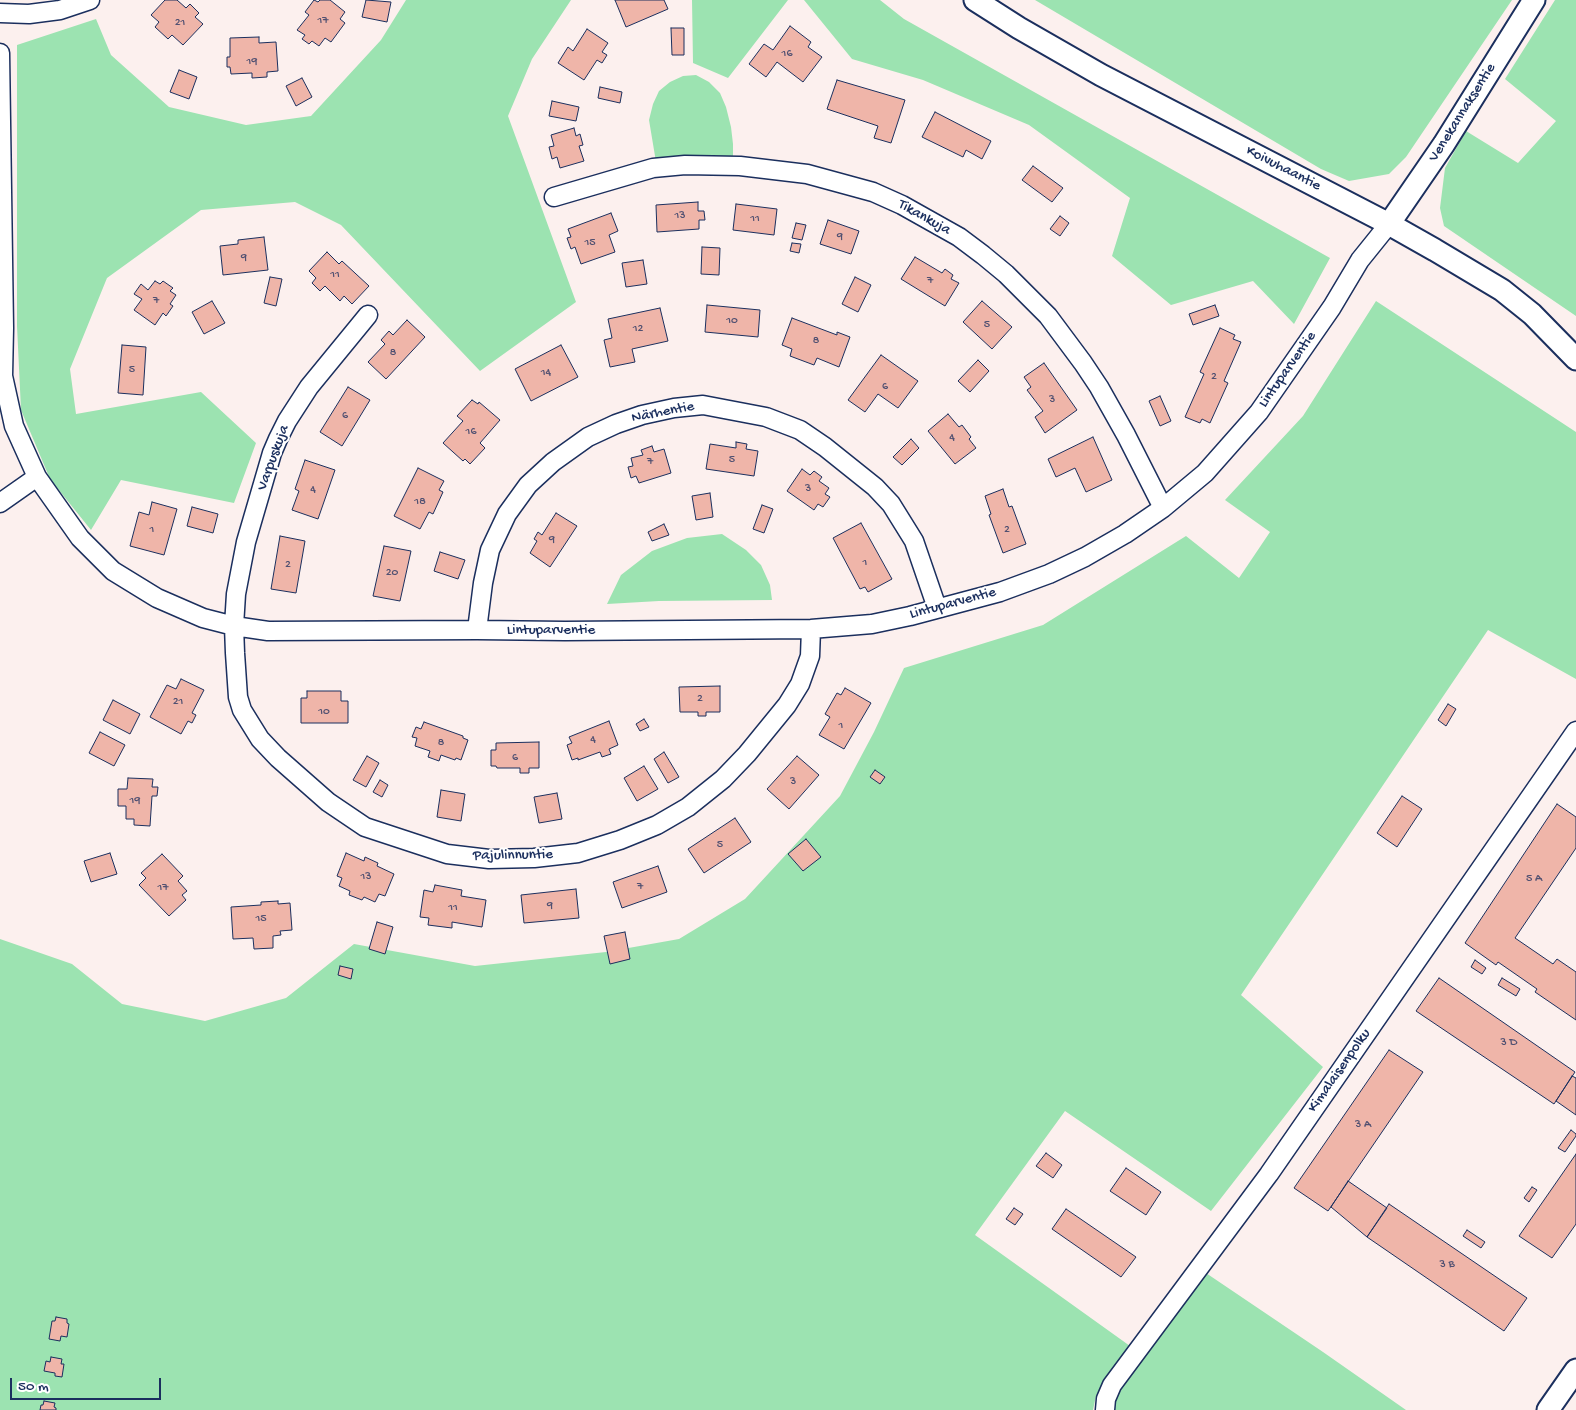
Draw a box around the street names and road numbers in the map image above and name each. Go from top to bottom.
street label: Venekannaksentie [1425,60,1501,166]
street label: Koivuhaantie [1242,142,1324,196]
street label: Tikankuja [894,196,954,240]
street label: Lintuparventie [1255,329,1321,411]
street label: Närhentie [630,398,696,428]
street label: Varpuskuja [254,423,294,493]
street label: Lintuparventie [908,584,998,624]
street label: Lintuparventie [507,622,595,640]
street label: Pajulinnuntie [473,846,553,866]
street label: Kimalaisenpolku [1305,1026,1375,1116]

